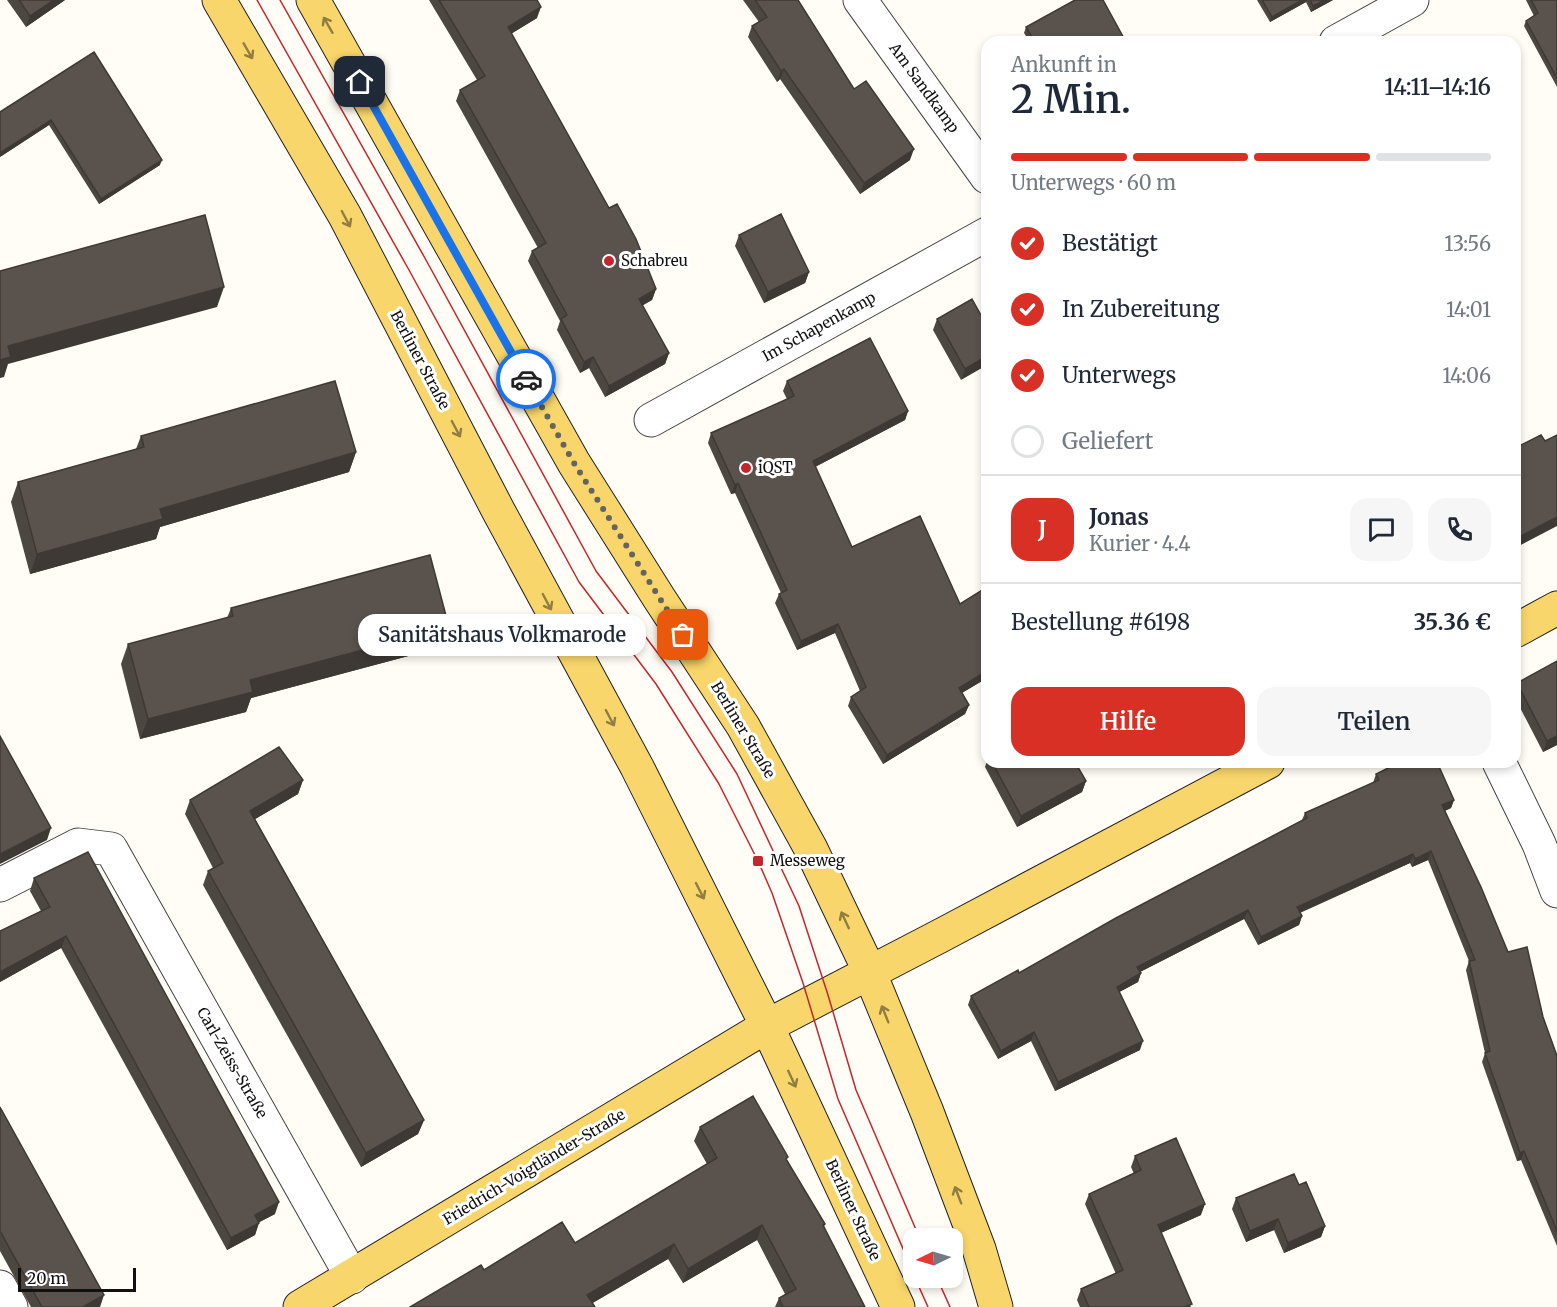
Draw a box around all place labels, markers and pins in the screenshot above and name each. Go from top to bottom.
pin [334,56,385,107]
place label: Schabreu [621,251,688,270]
marker: Schabreu [602,254,616,268]
place label: iQST [758,458,793,477]
marker: iQST [739,461,753,475]
pin [657,609,708,660]
callout: Sanitätshaus Volkmarode [359,614,647,656]
place label: Messeweg [770,851,845,870]
marker: Messeweg [751,854,765,868]

